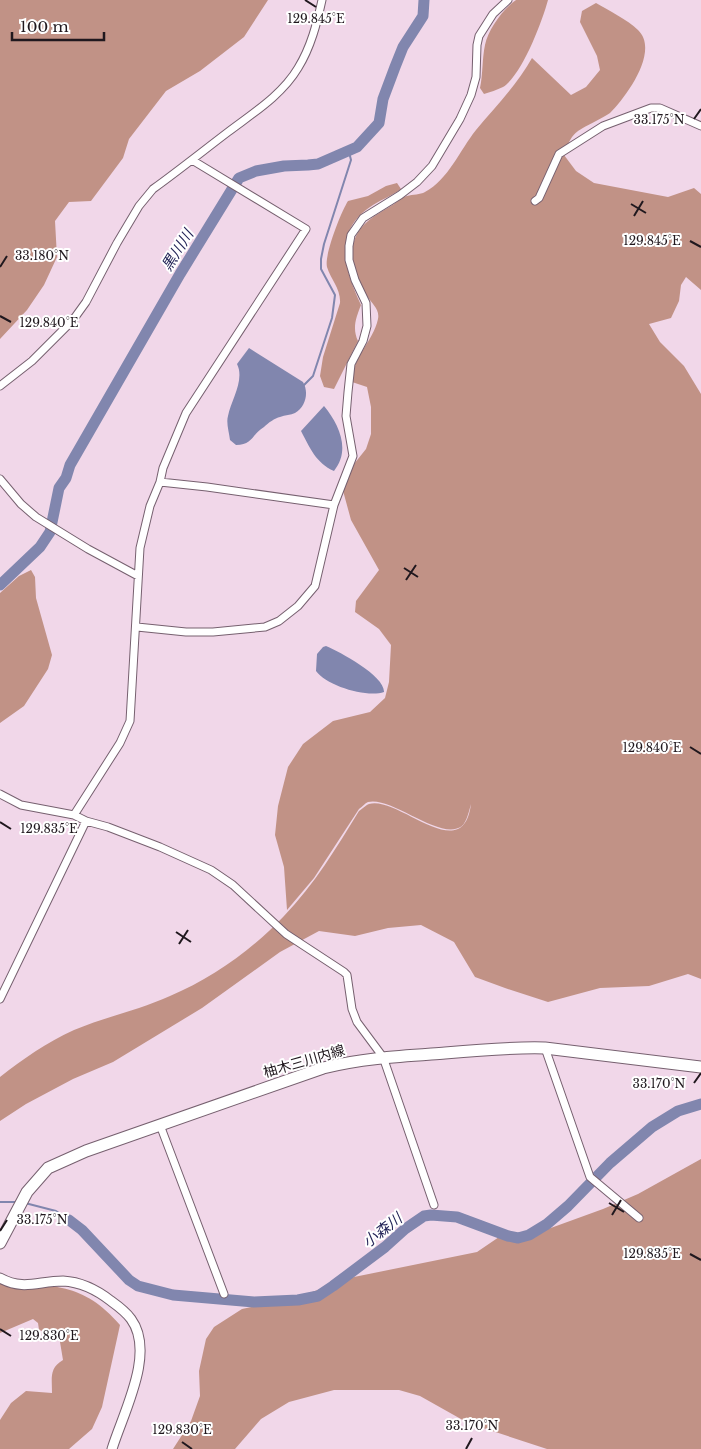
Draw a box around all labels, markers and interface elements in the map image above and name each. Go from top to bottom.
scale bar [12,10,105,42]
text: 129.845°E [287,11,345,26]
text: 100 m [20,17,69,36]
text: 33.175°N [634,112,685,127]
water label: 黒川川 [157,224,198,274]
text: 129.845°E [623,233,681,248]
text: 33.180°N [15,248,69,263]
text: 129.840°E [19,315,79,330]
text: 129.840°E [622,740,682,755]
text: 129.835°E [20,821,78,836]
street label: 柚木三川内線 [261,1041,347,1081]
text: 33.170°N [633,1076,686,1091]
water label: 小森川 [358,1207,407,1251]
text: 33.175°N [17,1212,68,1227]
text: 129.835°E [623,1246,681,1261]
text: 129.830°E [19,1328,79,1343]
text: 33.170°N [446,1418,499,1433]
text: 129.830°E [152,1422,212,1437]

